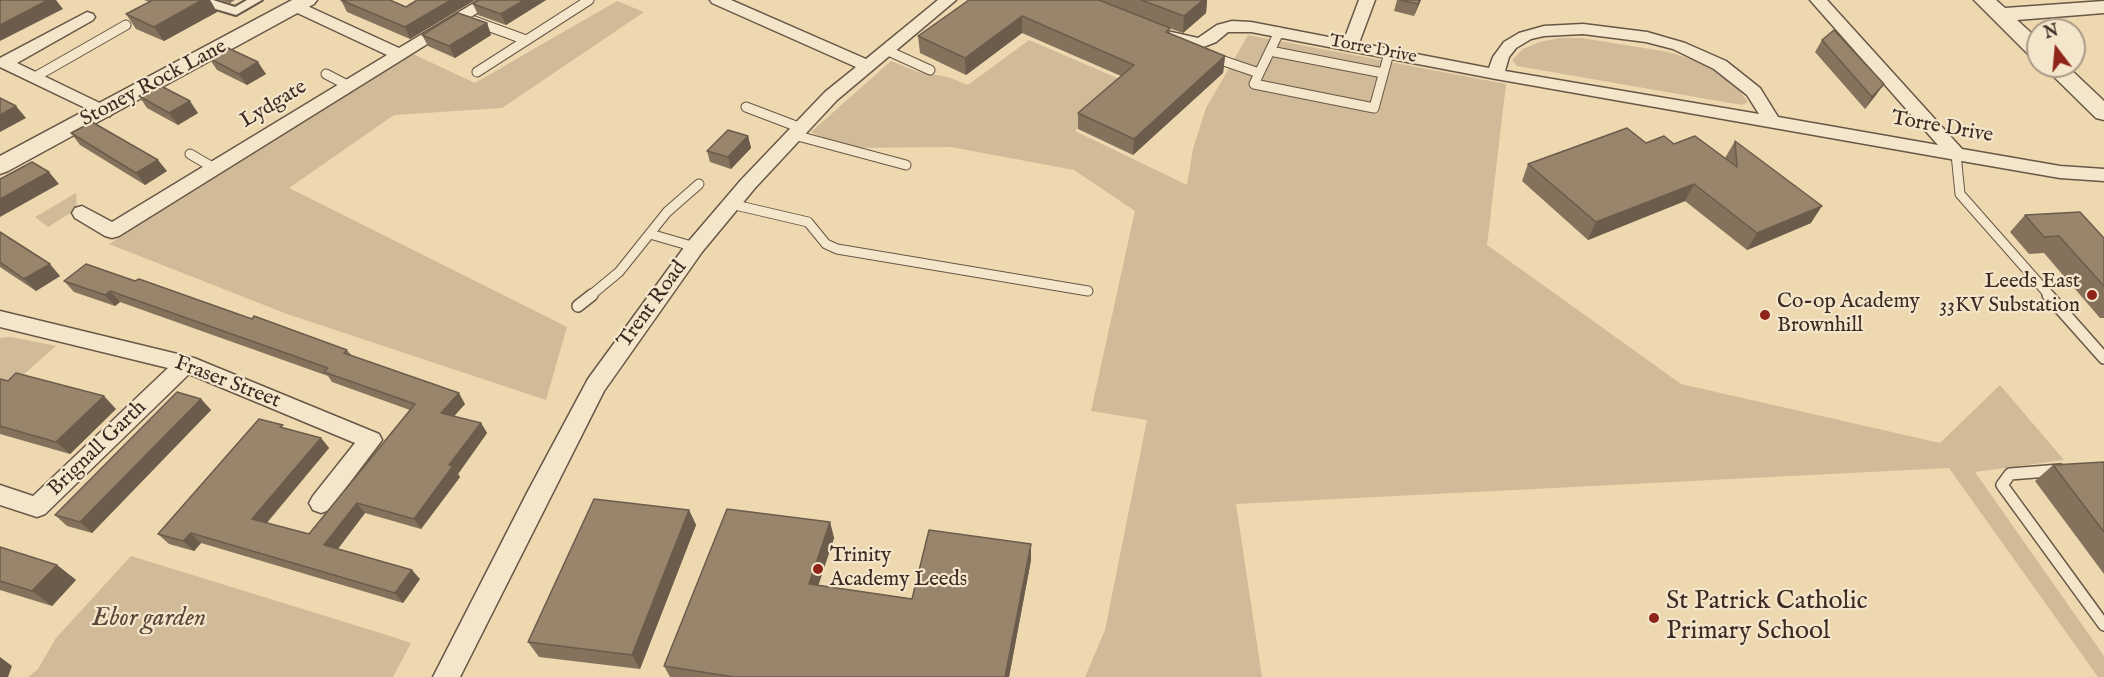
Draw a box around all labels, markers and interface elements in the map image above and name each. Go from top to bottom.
north arrow [2026,18,2086,78]
text: N [2042,21,2061,44]
street label: Torre Drive [1328,31,1418,69]
street label: Stoney Rock Lane [77,35,231,133]
street label: Lydgate [236,75,312,135]
street label: Torre Drive [1889,107,1995,149]
street label: Trent Road [613,257,693,353]
place label: Leeds East 33KV Substation [1939,270,2080,320]
marker: Leeds East 33KV Substation [2085,288,2099,302]
place label: Co-op Academy Brownhill [1777,290,1920,340]
marker: Co-op Academy Brownhill [1758,308,1772,322]
street label: Fraser Street [171,351,283,415]
street label: Brignall Garth [44,396,152,502]
place label: Trinity Academy Leeds [830,544,967,594]
marker: Trinity Academy Leeds [811,562,825,576]
place label: St Patrick Catholic Primary School [1666,587,1868,648]
park label: Ebor garden [92,604,206,636]
marker: St Patrick Catholic Primary School [1647,611,1661,625]

